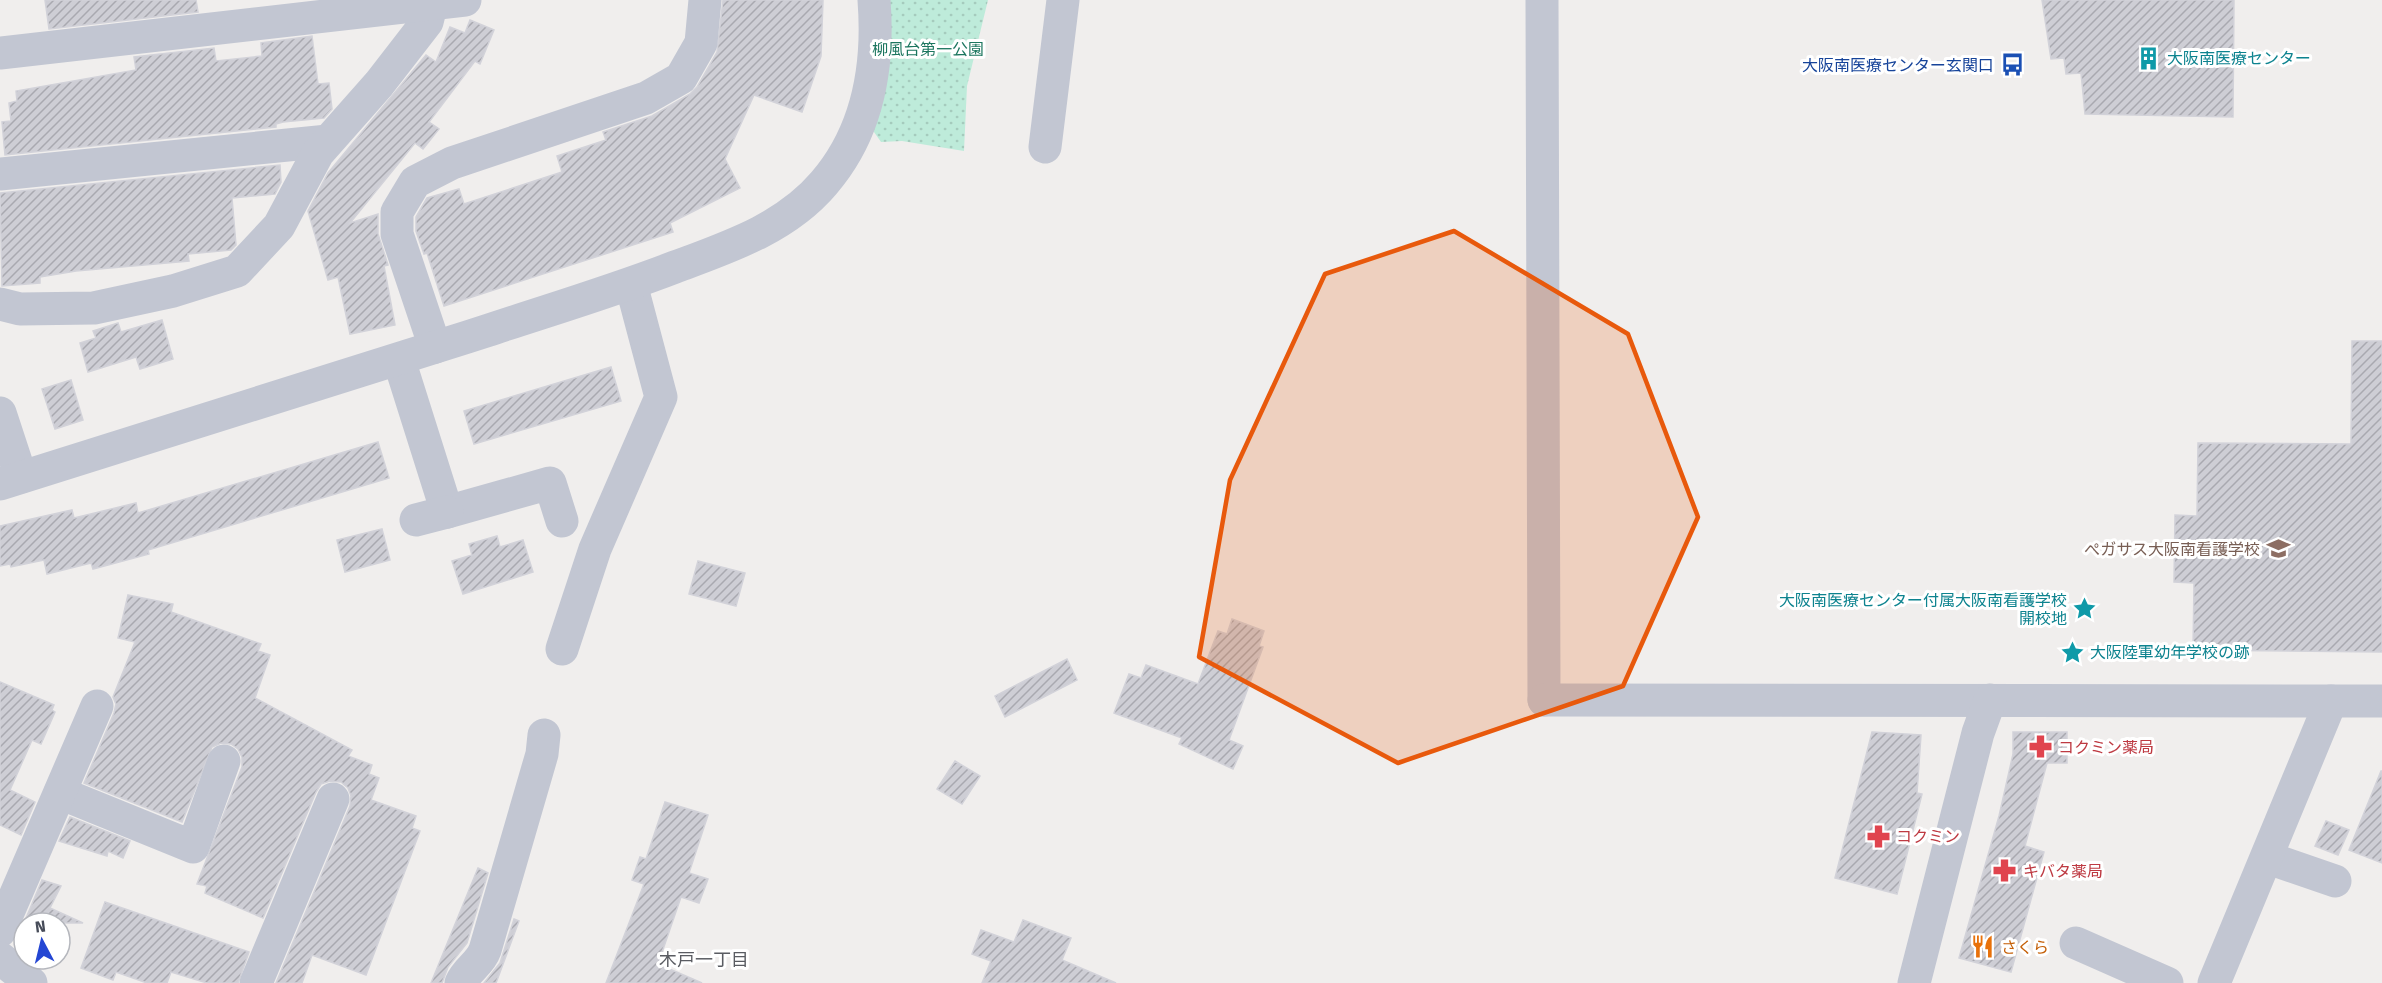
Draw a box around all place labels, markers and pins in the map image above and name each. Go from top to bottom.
building icon: 大阪南医療センター [2136,45,2162,71]
place label: 大阪南医療センター [2167,49,2311,68]
bus stop icon: 大阪南医療センター玄関口 [1999,52,2025,78]
place label: 大阪南医療センター玄関口 [1802,56,1994,75]
school or university icon: ぺガサス大阪南看護学校 [2265,536,2291,562]
place label: ぺガサス大阪南看護学校 [2084,540,2260,559]
place label: 大阪南医療センター付属大阪南看護学校 開校地 [1779,591,2067,628]
place icon: 大阪南医療センター付属大阪南看護学校 開校地 [2072,596,2098,622]
place icon: 大阪陸軍幼年学校の跡 [2059,639,2085,665]
place label: 大阪陸軍幼年学校の跡 [2090,643,2250,662]
pharmacy icon: コクミン薬局 [2027,734,2053,760]
place label: コクミン薬局 [2058,738,2154,757]
pharmacy icon: コクミン [1865,823,1891,849]
place label: コクミン [1896,827,1960,846]
pharmacy icon: キバタ薬局 [1992,858,2018,884]
place label: キバタ薬局 [2023,862,2103,881]
restaurant icon: さくら [1970,934,1996,960]
place label: さくら [2001,938,2049,957]

